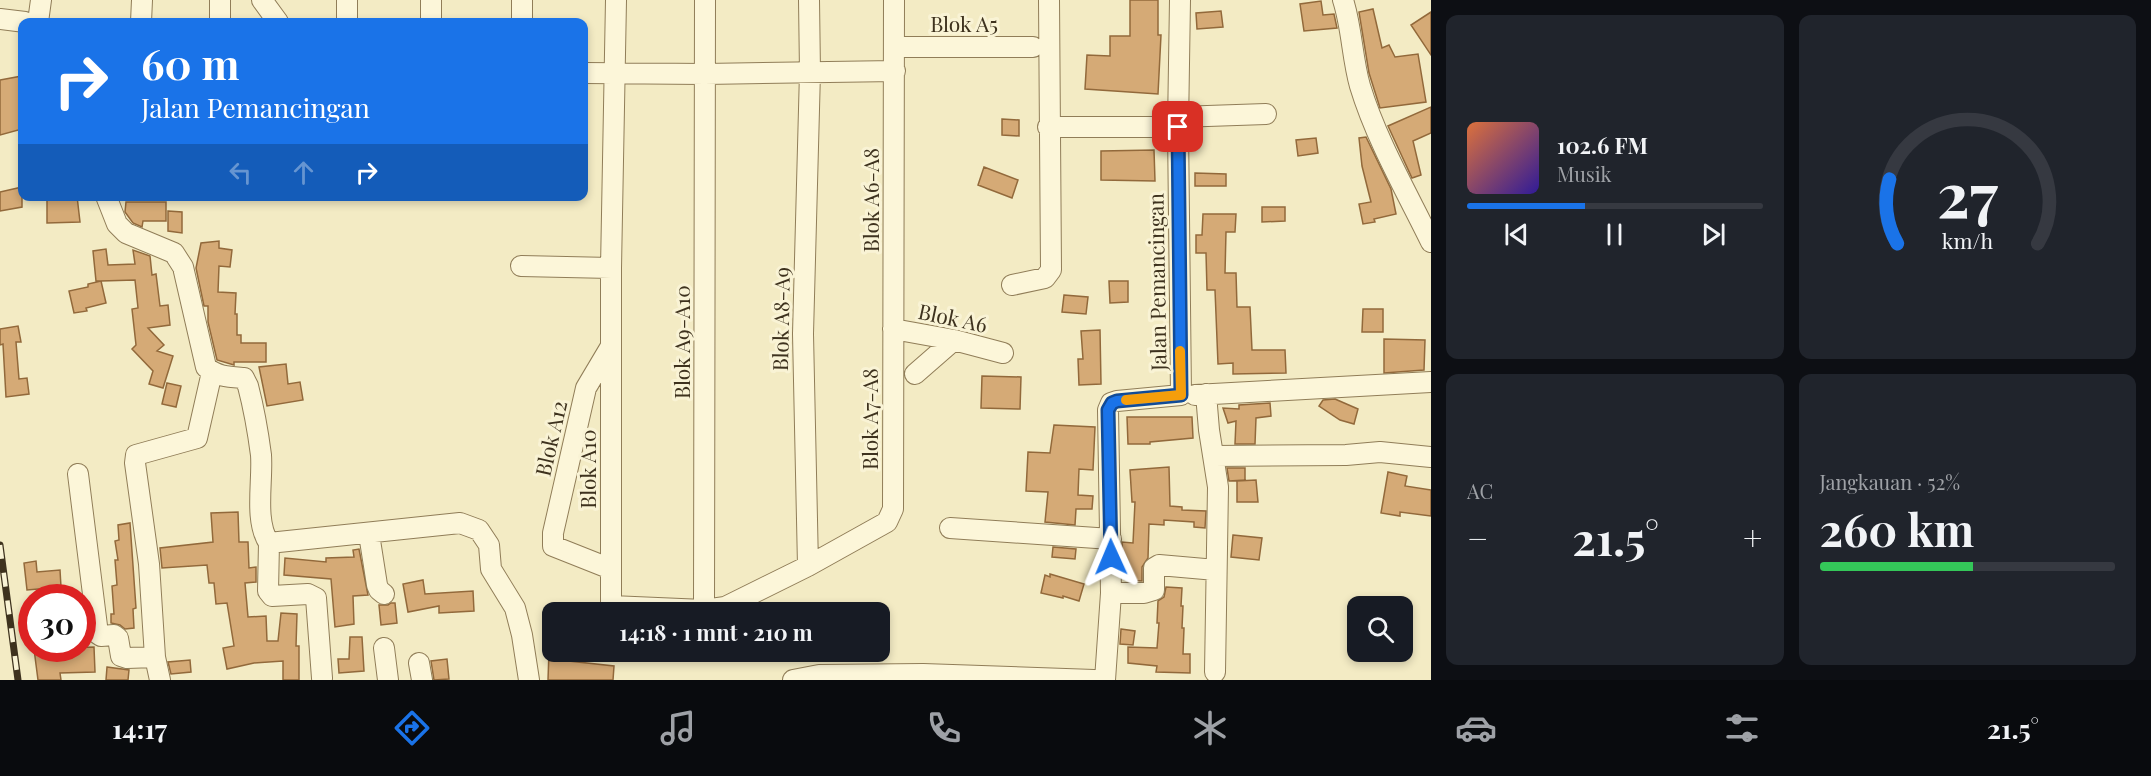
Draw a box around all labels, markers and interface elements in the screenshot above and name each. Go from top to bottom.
street label: Blok A5 [930,9,998,37]
text: 60 m [141,35,239,91]
icon: right [42,42,120,120]
text: Jalan Pemancingan [141,89,370,125]
pin [1152,101,1203,152]
icon: arrive [1161,110,1194,143]
text: 102.6 FM [1557,130,1648,160]
street label: Blok A6-A8 [856,148,884,252]
text: 27 [1937,150,1998,234]
icon: left [224,156,257,189]
icon: ahead [287,156,320,189]
icon: right [350,156,383,189]
text: Musik [1557,160,1612,187]
street label: Jalan Pemancingan [1140,192,1172,372]
icon: previous [1500,218,1533,251]
icon: pause [1598,218,1631,251]
icon: next [1697,218,1730,251]
text: km/h [1942,226,1993,254]
street label: Blok A8-A9 [765,267,795,371]
street label: Blok A9-A10 [667,285,695,399]
street label: Blok A6 [916,296,990,338]
street label: Blok A7-A8 [855,368,883,470]
street label: Blok A12 [528,397,572,479]
street label: Blok A10 [573,429,601,509]
text: Jangkauan · 52% [1820,468,1960,495]
text: AC [1467,477,1493,504]
text: 260 km [1820,498,1974,558]
text: 21.5° [1572,507,1659,567]
text: − [1467,515,1488,559]
text: + [1743,515,1762,559]
position arrow [1079,525,1143,589]
speed limit sign: 30 [18,584,96,662]
map controls [1347,596,1413,662]
button: search [1347,596,1413,662]
text: 14:18 · 1 mnt · 210 m [619,617,813,647]
icon: directions [391,707,433,749]
icon: music [657,707,699,749]
icon: phone [923,707,965,749]
icon: climate [1189,707,1231,749]
icon: car [1455,707,1497,749]
icon: filters [1721,707,1763,749]
text: 14:17 [112,710,167,746]
text: 21.5° [1987,710,2039,746]

